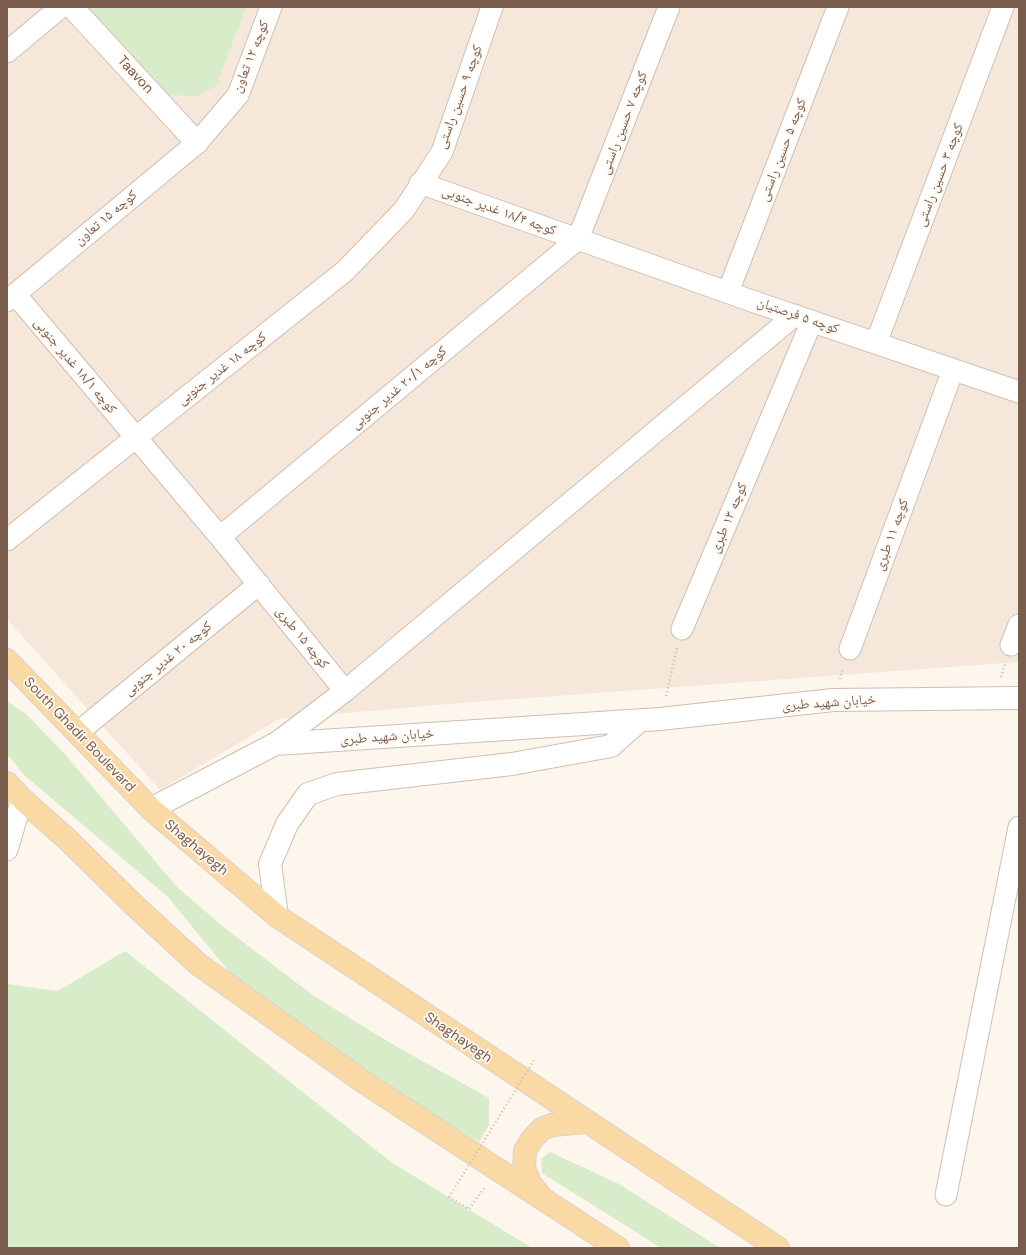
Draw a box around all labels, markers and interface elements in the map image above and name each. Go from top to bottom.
street label: کوچه ۱۲ تعاون [229,18,273,96]
street label: کوچه ۹ حسین راستی [433,43,487,151]
street label: Taavon [113,53,157,97]
street label: کوچه ۷ حسین راستی [597,69,651,177]
street label: کوچه ۵ حسین راستی [756,96,810,204]
street label: کوچه ۳ حسین راستی [913,121,967,229]
street label: کوچه ۱۸/۴ غدیر جنوبی [440,183,558,239]
street label: کوچه ۱۵ تعاون [71,187,141,249]
street label: کوچه ۵ فرصتیان [755,294,841,338]
street label: کوچه ۱۸/۱ غدیر جنوبی [30,315,120,417]
street label: کوچه ۱۸ غدیر جنوبی [174,329,270,409]
street label: کوچه ۲۰/۱ غدیر جنوبی [348,343,450,433]
street label: کوچه ۱۳ طبری [707,480,751,556]
street label: کوچه ۱۱ طبری [871,497,913,573]
street label: کوچه ۱۵ طبری [272,603,332,673]
street label: کوچه ۲۰ غدیر جنوبی [121,618,215,700]
street label: South Ghadir Boulevard [20,674,138,796]
street label: خیابان شهید طبری [781,691,877,715]
street label: خیابان شهید طبری [339,725,435,749]
street label: Shaghayegh [161,817,231,879]
street label: Shaghayegh [421,1009,495,1067]

